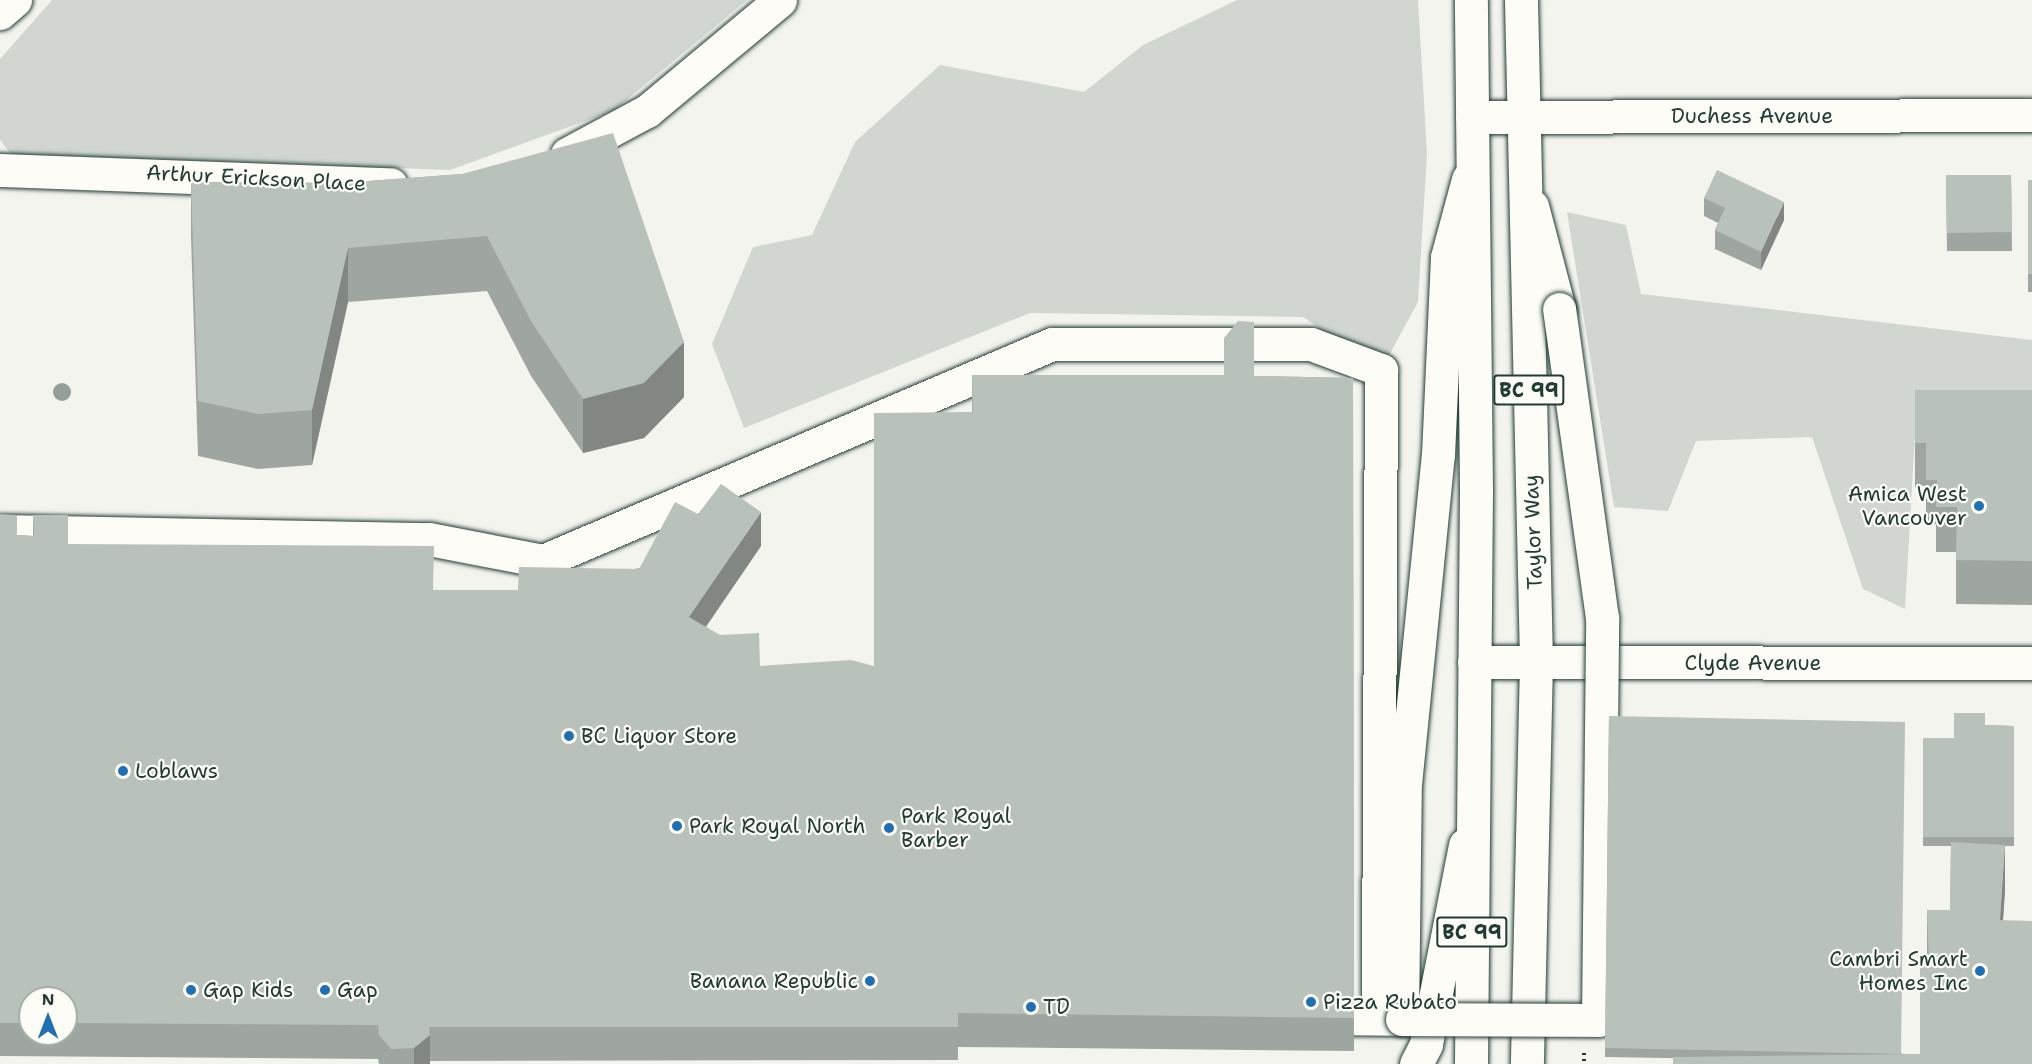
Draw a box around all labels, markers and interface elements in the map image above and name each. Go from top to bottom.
street label: Duchess Avenue [1671,103,1833,129]
street label: Arthur Erickson Place [145,160,367,196]
road number: BC 99 [1493,373,1565,407]
street label: Taylor Way [1518,474,1548,590]
place label: Amica West Vancouver [1848,481,1967,531]
marker: Amica West Vancouver [1972,499,1986,513]
street label: Clyde Avenue [1685,650,1821,676]
place label: BC Liquor Store [581,723,737,749]
marker: BC Liquor Store [562,729,576,743]
place label: Loblaws [135,758,218,784]
marker: Loblaws [116,764,130,778]
place label: Park Royal Barber [901,803,1011,853]
place label: Park Royal North [689,813,866,839]
marker: Park Royal North [670,819,684,833]
marker: Park Royal Barber [882,821,896,835]
road number: BC 99 [1436,915,1508,949]
place label: Cambri Smart Homes Inc [1829,946,1968,996]
marker: Cambri Smart Homes Inc [1973,964,1987,978]
place label: Banana Republic [690,968,858,994]
marker: Banana Republic [863,974,877,988]
place label: Gap Kids [203,977,293,1003]
place label: Gap [337,977,378,1003]
marker: Gap Kids [184,983,198,997]
marker: Gap [318,983,332,997]
north arrow [18,986,78,1046]
text: N [42,989,54,1010]
place label: Pizza Rubato [1323,989,1457,1015]
place label: TD [1043,994,1070,1020]
marker: Pizza Rubato [1304,995,1318,1009]
marker: TD [1024,1000,1038,1014]

